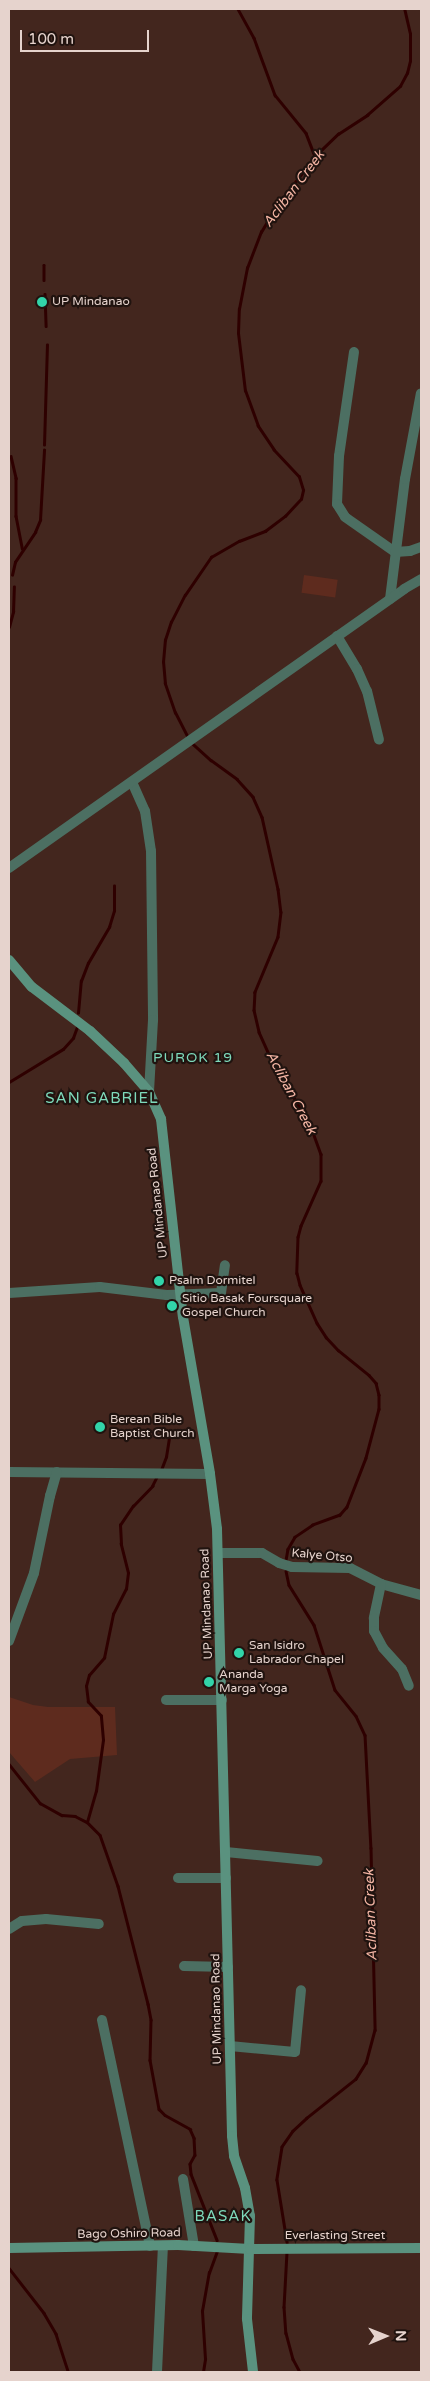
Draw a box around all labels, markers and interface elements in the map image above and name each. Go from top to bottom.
scale bar [22,20,151,52]
text: 100 m [28,30,74,48]
water label: Acliban Creek [260,147,328,231]
place label: UP Mindanao [52,295,130,309]
marker: UP Mindanao [36,296,48,308]
water label: Acliban Creek [262,1049,320,1137]
district label: PUROK 19 [152,1050,234,1066]
district label: SAN GABRIEL [44,1090,160,1108]
street label: UP Mindanao Road [145,1147,171,1259]
place label: Psalm Dormitel [169,1274,256,1288]
marker: Psalm Dormitel [153,1275,165,1287]
place label: Sitio Basak Foursquare Gospel Church [182,1292,312,1320]
marker: Sitio Basak Foursquare Gospel Church [166,1300,178,1312]
place label: Berean Bible Baptist Church [110,1413,195,1441]
marker: Berean Bible Baptist Church [94,1421,106,1433]
street label: Kalye Otso [291,1546,353,1566]
street label: UP Mindanao Road [198,1548,216,1660]
place label: San Isidro Labrador Chapel [249,1639,344,1667]
marker: San Isidro Labrador Chapel [233,1647,245,1659]
place label: Ananda Marga Yoga [219,1668,288,1696]
marker: Ananda Marga Yoga [203,1676,215,1688]
water label: Acliban Creek [361,1869,381,1961]
street label: UP Mindanao Road [209,1953,225,2065]
district label: BASAK [194,2208,252,2226]
street label: Bago Oshiro Road [77,2226,181,2242]
street label: Everlasting Street [285,2229,385,2243]
north arrow [360,2311,410,2361]
text: N [392,2330,409,2342]

